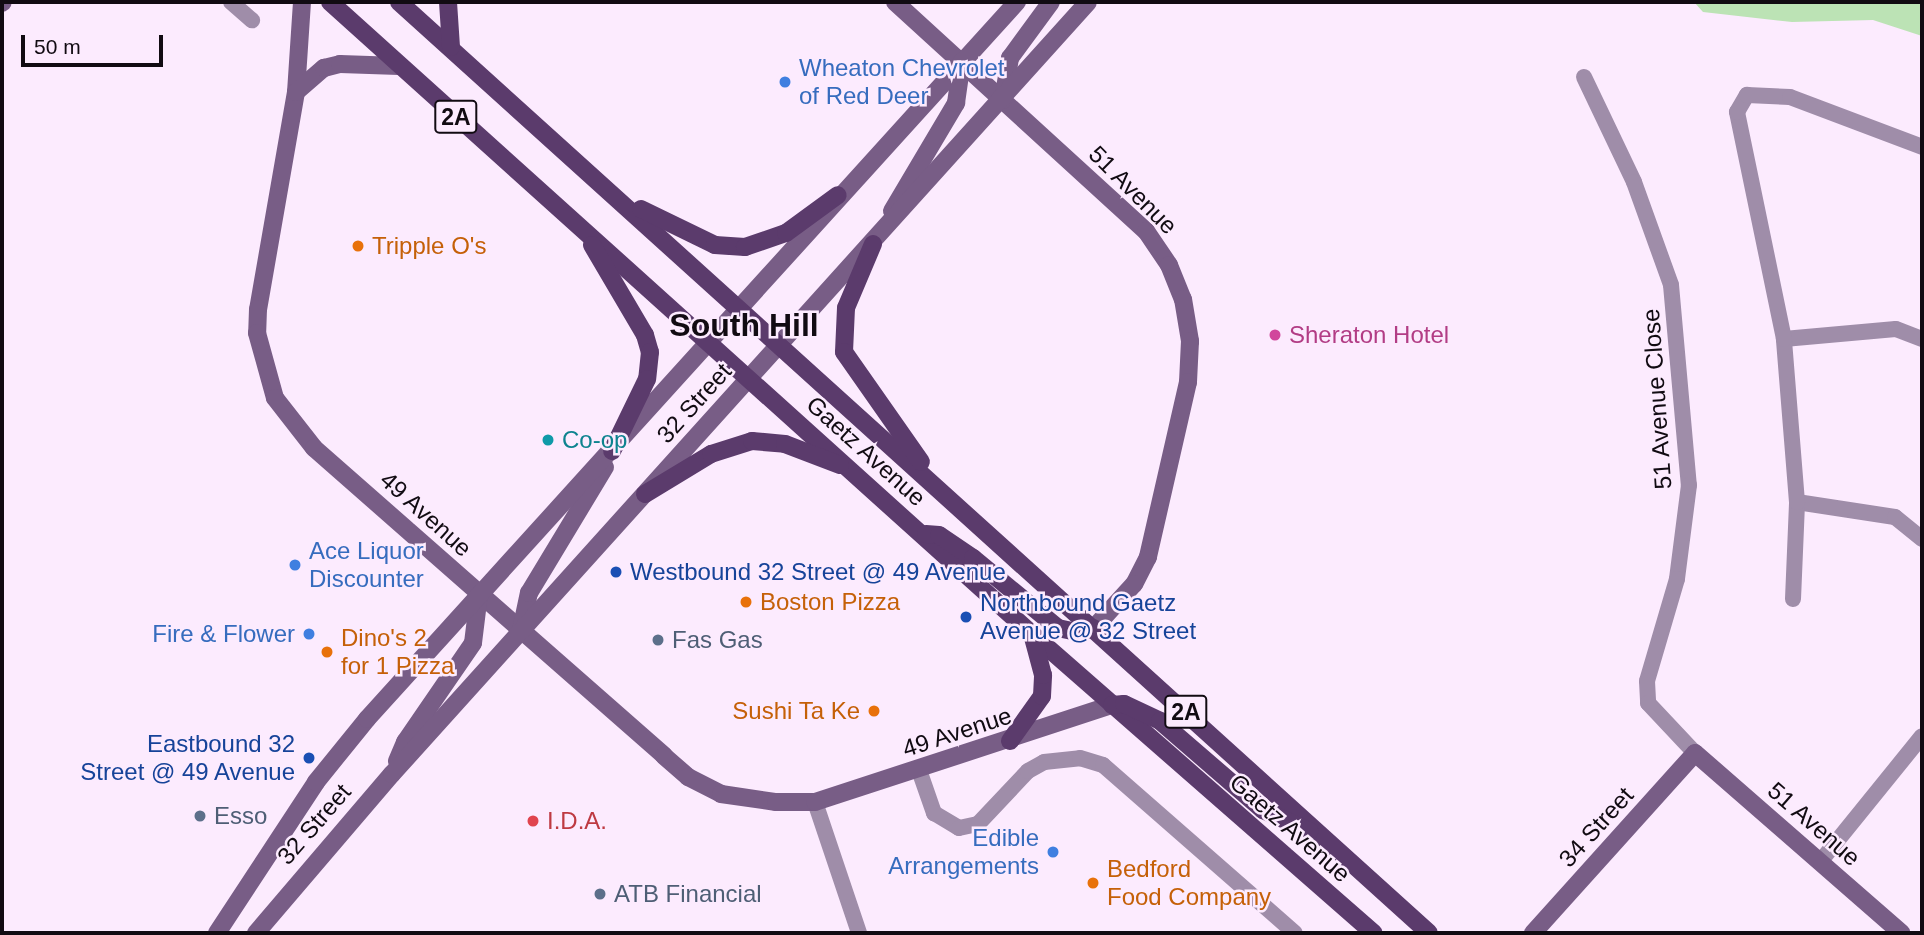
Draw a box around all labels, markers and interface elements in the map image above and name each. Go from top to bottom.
scale bar [24,21,166,65]
text: 50 m [34,35,81,58]
place label: Wheaton Chevrolet of Red Deer [799,54,1004,110]
marker: Wheaton Chevrolet of Red Deer [777,74,793,90]
road number: 2A [433,98,479,136]
street label: 51 Avenue [1082,139,1184,241]
place label: Tripple O's [372,232,486,260]
marker: Tripple O's [350,238,366,254]
district label: South Hill [669,306,819,344]
street label: 51 Avenue Close [1636,307,1678,491]
place label: Sheraton Hotel [1289,321,1449,349]
marker: Sheraton Hotel [1267,327,1283,343]
street label: 32 Street [651,357,737,449]
street label: Gaetz Avenue [800,390,932,512]
place label: Co-op [562,426,627,454]
marker: Co-op [540,432,556,448]
street label: 49 Avenue [374,465,478,563]
place label: Ace Liquor Discounter [309,537,424,593]
marker: Ace Liquor Discounter [287,557,303,573]
place label: Westbound 32 Street @ 49 Avenue [630,558,1007,586]
marker: Westbound 32 Street @ 49 Avenue [608,564,624,580]
place label: Boston Pizza [760,588,900,616]
place label: Northbound Gaetz Avenue @ 32 Street [980,589,1196,645]
marker: Boston Pizza [738,594,754,610]
marker: Northbound Gaetz Avenue @ 32 Street [958,609,974,625]
place label: Fire & Flower [152,620,295,648]
place label: Dino's 2 for 1 Pizza [341,624,454,680]
marker: Fire & Flower [301,626,317,642]
place label: Fas Gas [672,626,763,654]
marker: Fas Gas [650,632,666,648]
marker: Dino's 2 for 1 Pizza [319,644,335,660]
road number: 2A [1163,692,1209,732]
place label: Sushi Ta Ke [732,697,860,725]
street label: 49 Avenue [898,701,1016,763]
marker: Sushi Ta Ke [866,703,882,719]
place label: Eastbound 32 Street @ 49 Avenue [79,730,295,786]
marker: Eastbound 32 Street @ 49 Avenue [301,750,317,766]
street label: Gaetz Avenue [1223,767,1357,889]
street label: 51 Avenue [1761,776,1867,872]
street label: 32 Street [271,778,357,870]
street label: 34 Street [1553,781,1639,873]
place label: Esso [214,802,267,830]
place label: I.D.A. [547,807,607,835]
marker: Esso [192,808,208,824]
marker: I.D.A. [525,813,541,829]
place label: Edible Arrangements [888,824,1039,880]
marker: Edible Arrangements [1045,844,1061,860]
place label: Bedford Food Company [1107,855,1271,911]
marker: Bedford Food Company [1085,875,1101,891]
place label: ATB Financial [614,880,762,908]
marker: ATB Financial [592,886,608,902]

